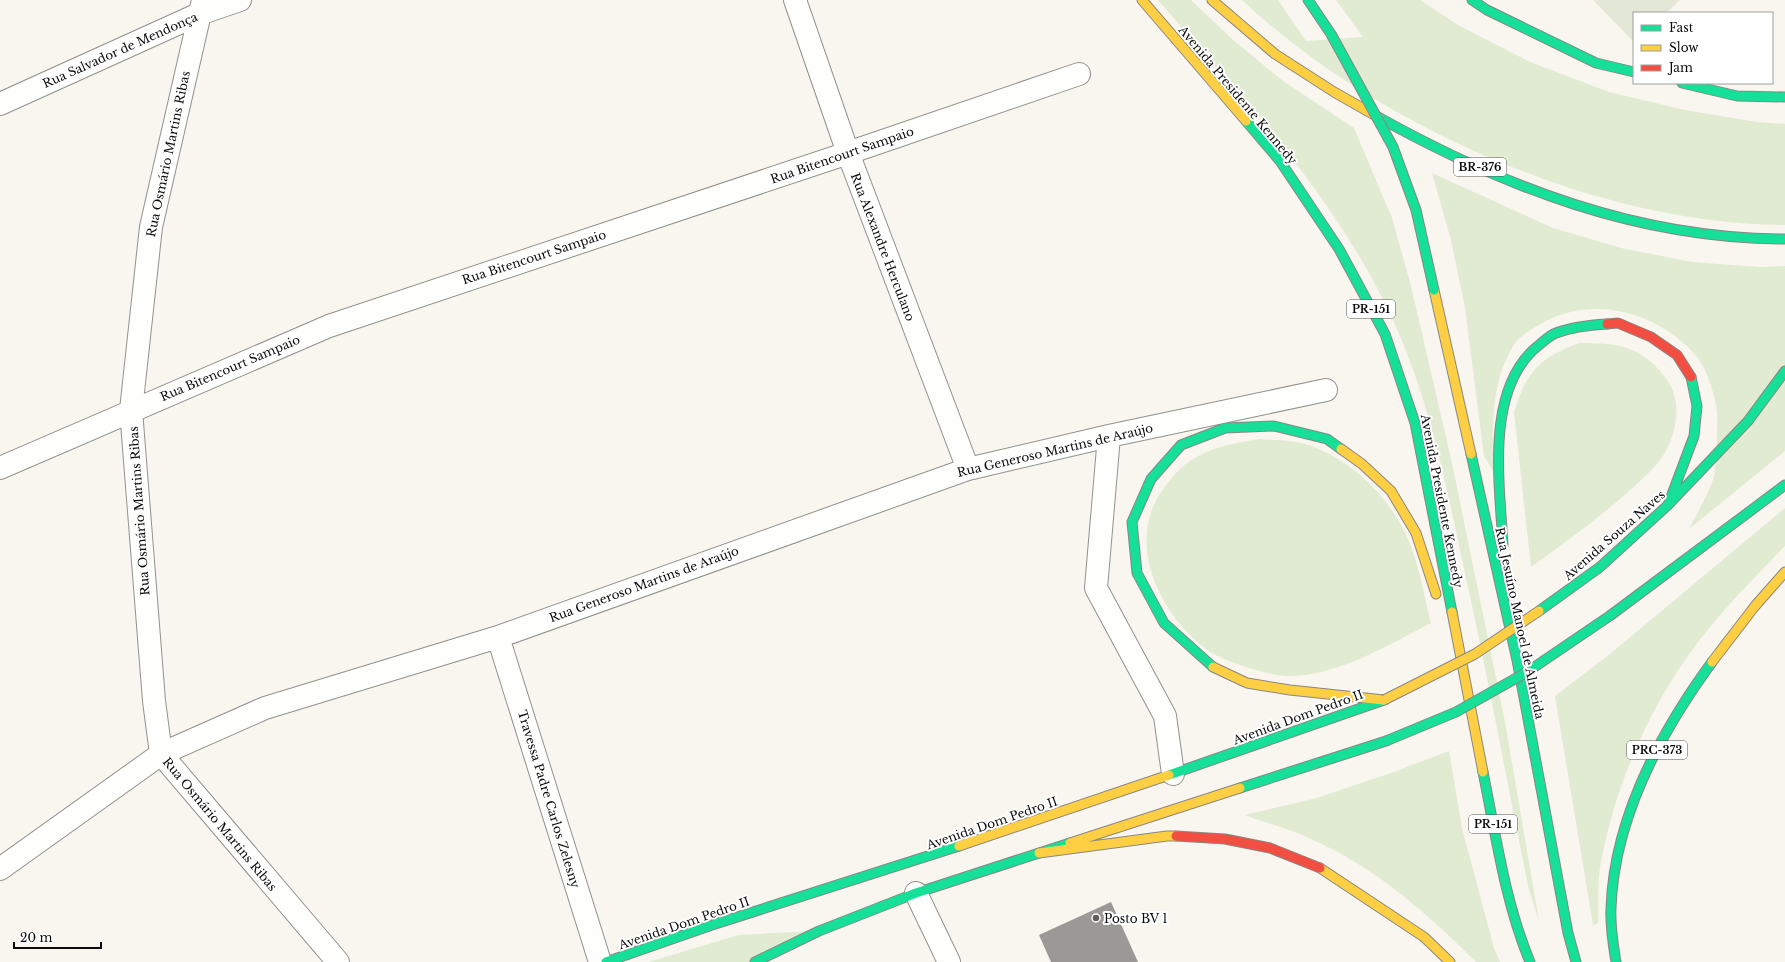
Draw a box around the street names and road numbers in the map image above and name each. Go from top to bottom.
street label: Rua Salvador de Mendonça [40,9,200,91]
street label: Avenida Presidente Kennedy [1175,22,1301,168]
street label: Rua Osmário Martins Ribas [143,70,193,238]
street label: Rua Bitencourt Sampaio [768,123,916,187]
road number: BR-376 [1454,158,1506,176]
street label: Rua Alexandre Herculano [848,171,918,323]
street label: Rua Bitencourt Sampaio [460,227,608,287]
road number: PR-151 [1347,300,1395,318]
street label: Rua Bitencourt Sampaio [158,332,302,404]
street label: Avenida Presidente Kennedy [1418,412,1466,589]
street label: Rua Generoso Martins de Araújo [956,420,1154,480]
street label: Rua Osmário Martins Ribas [126,426,152,596]
street label: Avenida Souza Naves [1560,487,1668,584]
street label: Rua Jesuíno Manoel de Almeida [1492,526,1548,721]
street label: Rua Generoso Martins de Araújo [547,543,741,625]
street label: Avenida Dom Pedro II [1230,686,1365,748]
street label: Travessa Padre Carlos Zelesny [515,708,583,890]
road number: PRC-373 [1627,741,1687,759]
street label: Rua Osmário Martins Ribas [160,754,280,894]
street label: Avenida Dom Pedro II [924,794,1059,853]
road number: PR-151 [1469,815,1517,833]
street label: Avenida Dom Pedro II [616,894,751,953]

